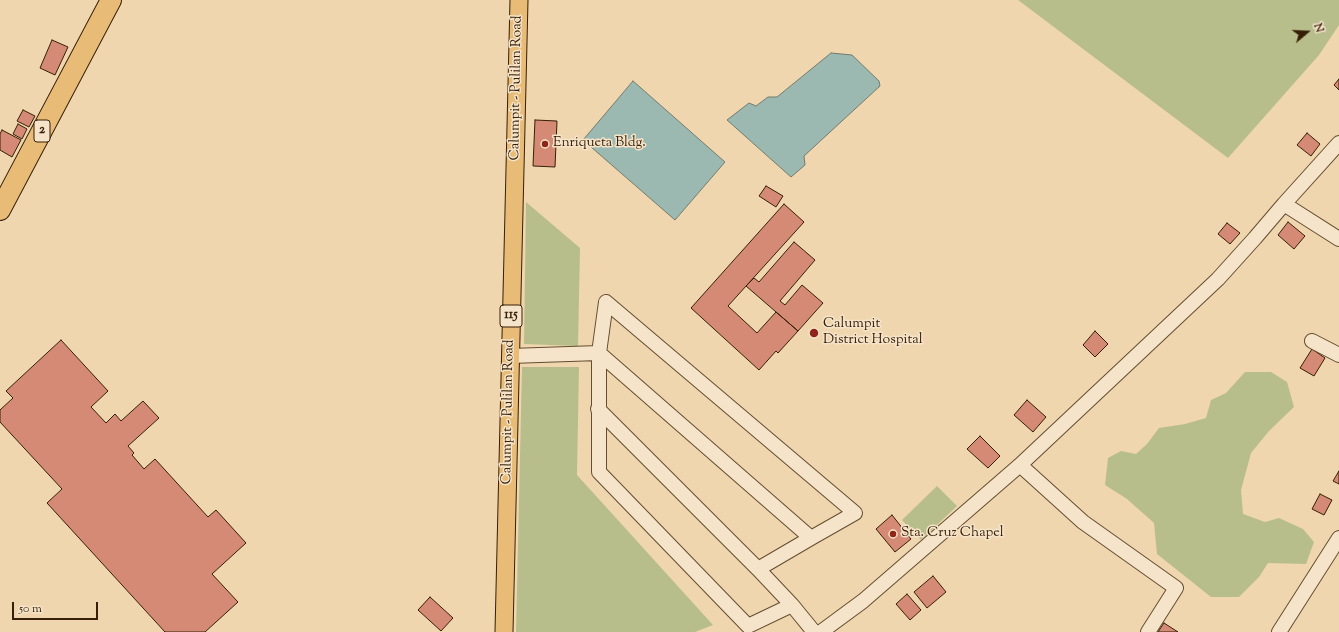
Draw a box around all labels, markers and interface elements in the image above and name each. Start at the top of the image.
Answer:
north arrow [1287,12,1327,52]
street label: Calumpit - Pulilan Road [507,15,527,161]
text: N [1309,21,1327,35]
road number: 2 [34,120,50,142]
place label: Enriqueta Bldg. [553,136,646,152]
marker: Enriqueta Bldg. [540,139,550,149]
road number: 115 [500,305,522,327]
place label: Calumpit District Hospital [823,317,923,350]
marker: Calumpit District Hospital [808,327,820,339]
street label: Calumpit - Pulilan Road [499,339,519,485]
place label: Sta. Cruz Chapel [901,526,1004,542]
marker: Sta. Cruz Chapel [888,529,898,539]
scale bar [14,594,100,620]
text: 50 m [19,600,42,618]

